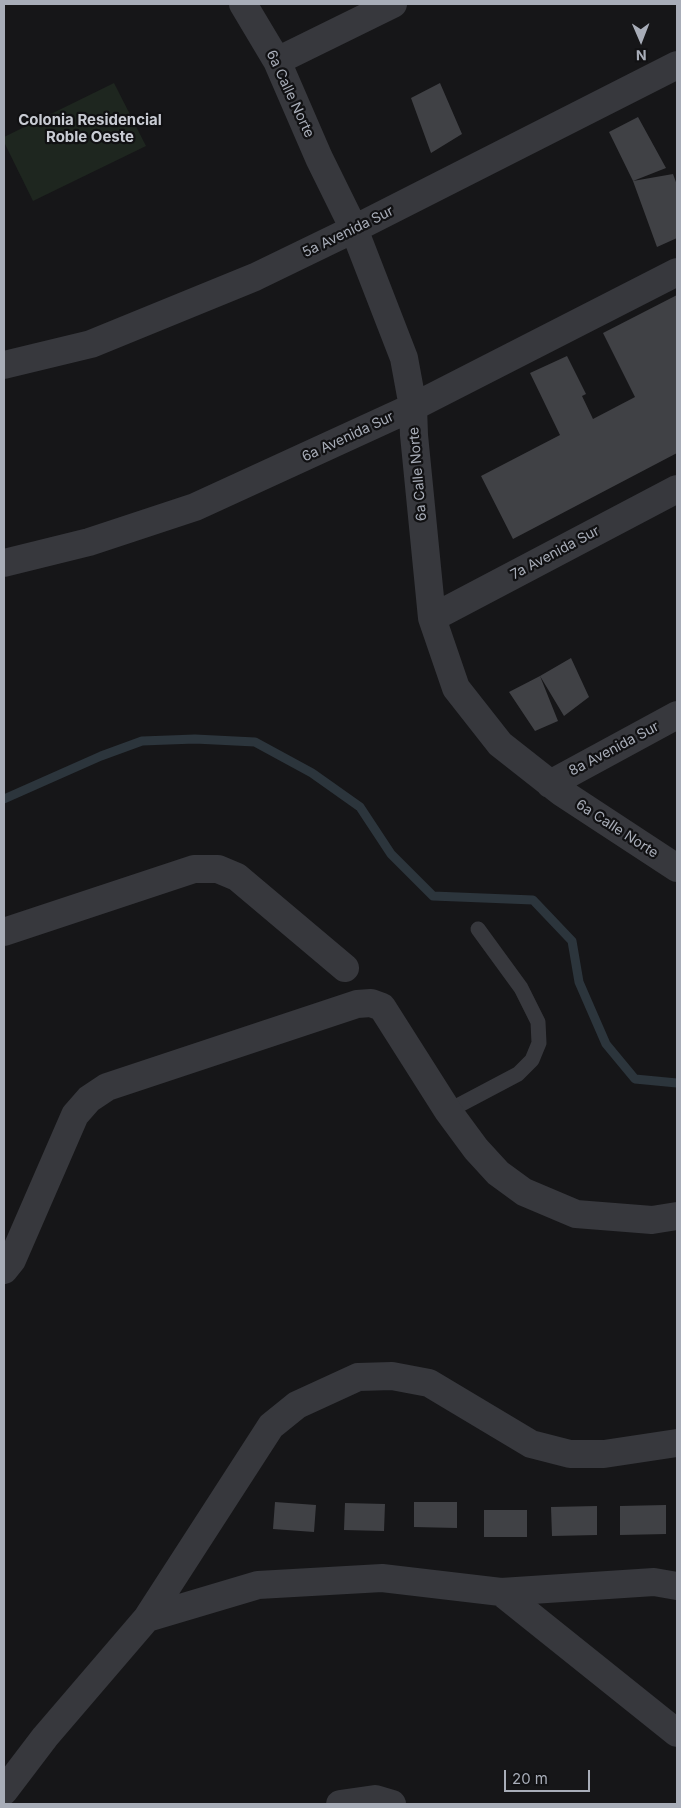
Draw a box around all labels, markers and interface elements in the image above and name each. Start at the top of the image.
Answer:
north arrow [616,15,666,65]
text: N [636,47,647,64]
street label: 6a Calle Norte [262,48,318,140]
district label: Colonia Residencial Roble Oeste [18,111,162,146]
street label: 5a Avenida Sur [300,203,396,261]
street label: 6a Avenida Sur [299,408,397,466]
street label: 6a Calle Norte [406,426,430,522]
street label: 7a Avenida Sur [508,523,602,583]
street label: 8a Avenida Sur [566,718,662,780]
street label: 6a Calle Norte [573,796,661,862]
scale bar [506,1760,592,1792]
text: 20 m [512,1769,548,1788]

